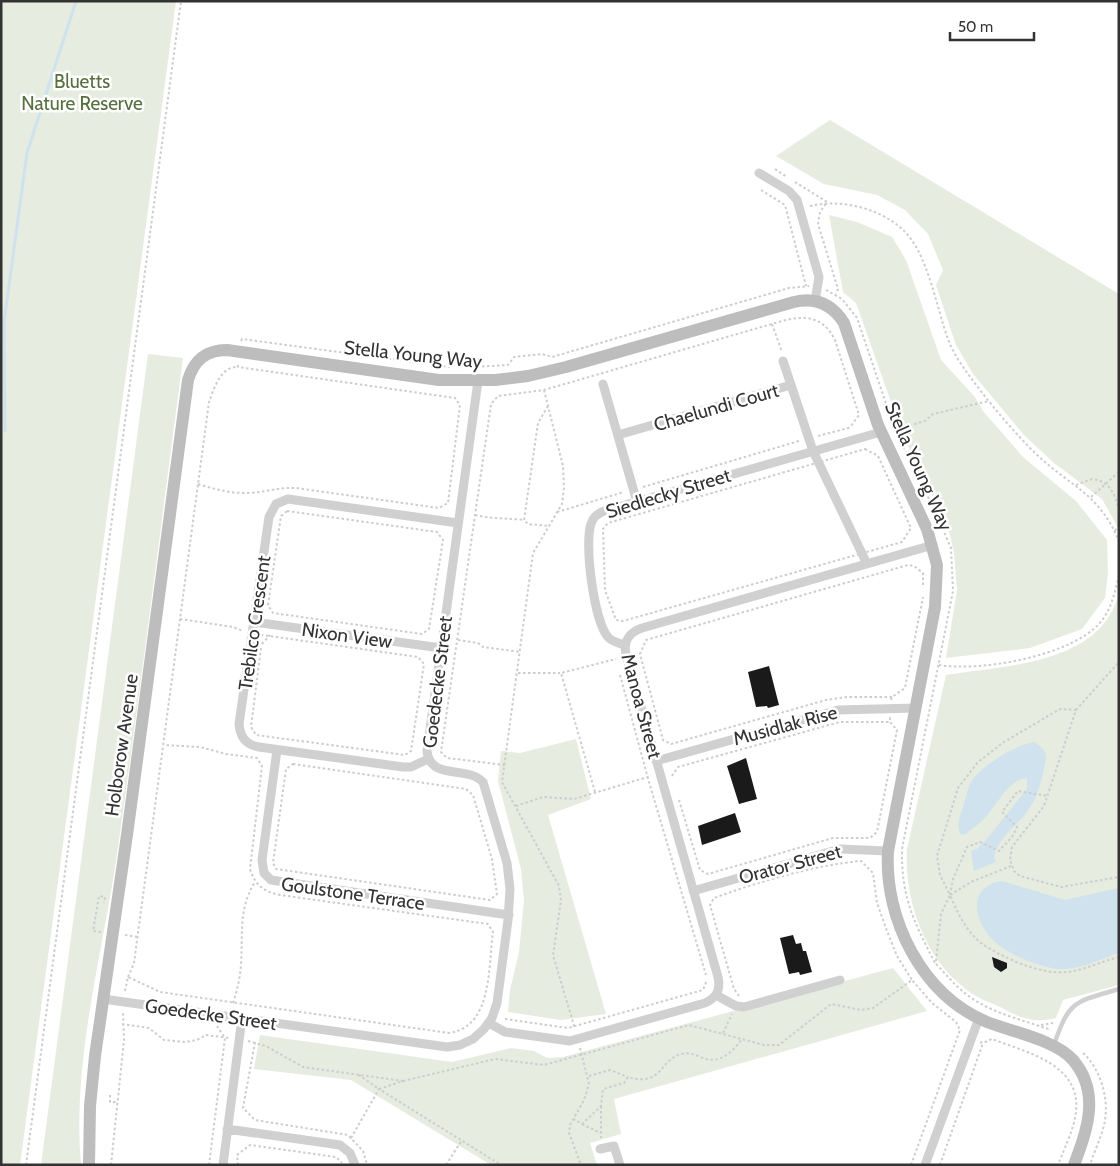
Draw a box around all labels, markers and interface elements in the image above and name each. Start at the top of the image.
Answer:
scale bar [950,10,1034,42]
text: 50 m [958,18,993,36]
park label: Bluetts Nature Reserve [21,70,143,115]
street label: Stella Young Way [343,336,484,373]
street label: Chaelundi Court [651,378,782,436]
street label: Stella Young Way [880,398,957,535]
street label: Siedlecky Street [603,463,734,523]
street label: Trebilco Crescent [234,553,275,692]
street label: Goedecke Street [418,614,457,749]
street label: Nixon View [300,618,394,653]
street label: Manoa Street [616,651,667,762]
street label: Holborow Avenue [100,672,143,818]
street label: Musidlak Rise [731,700,840,750]
street label: Orator Street [736,840,844,889]
street label: Goulstone Terrace [280,872,426,915]
street label: Goedecke Street [144,994,279,1035]

